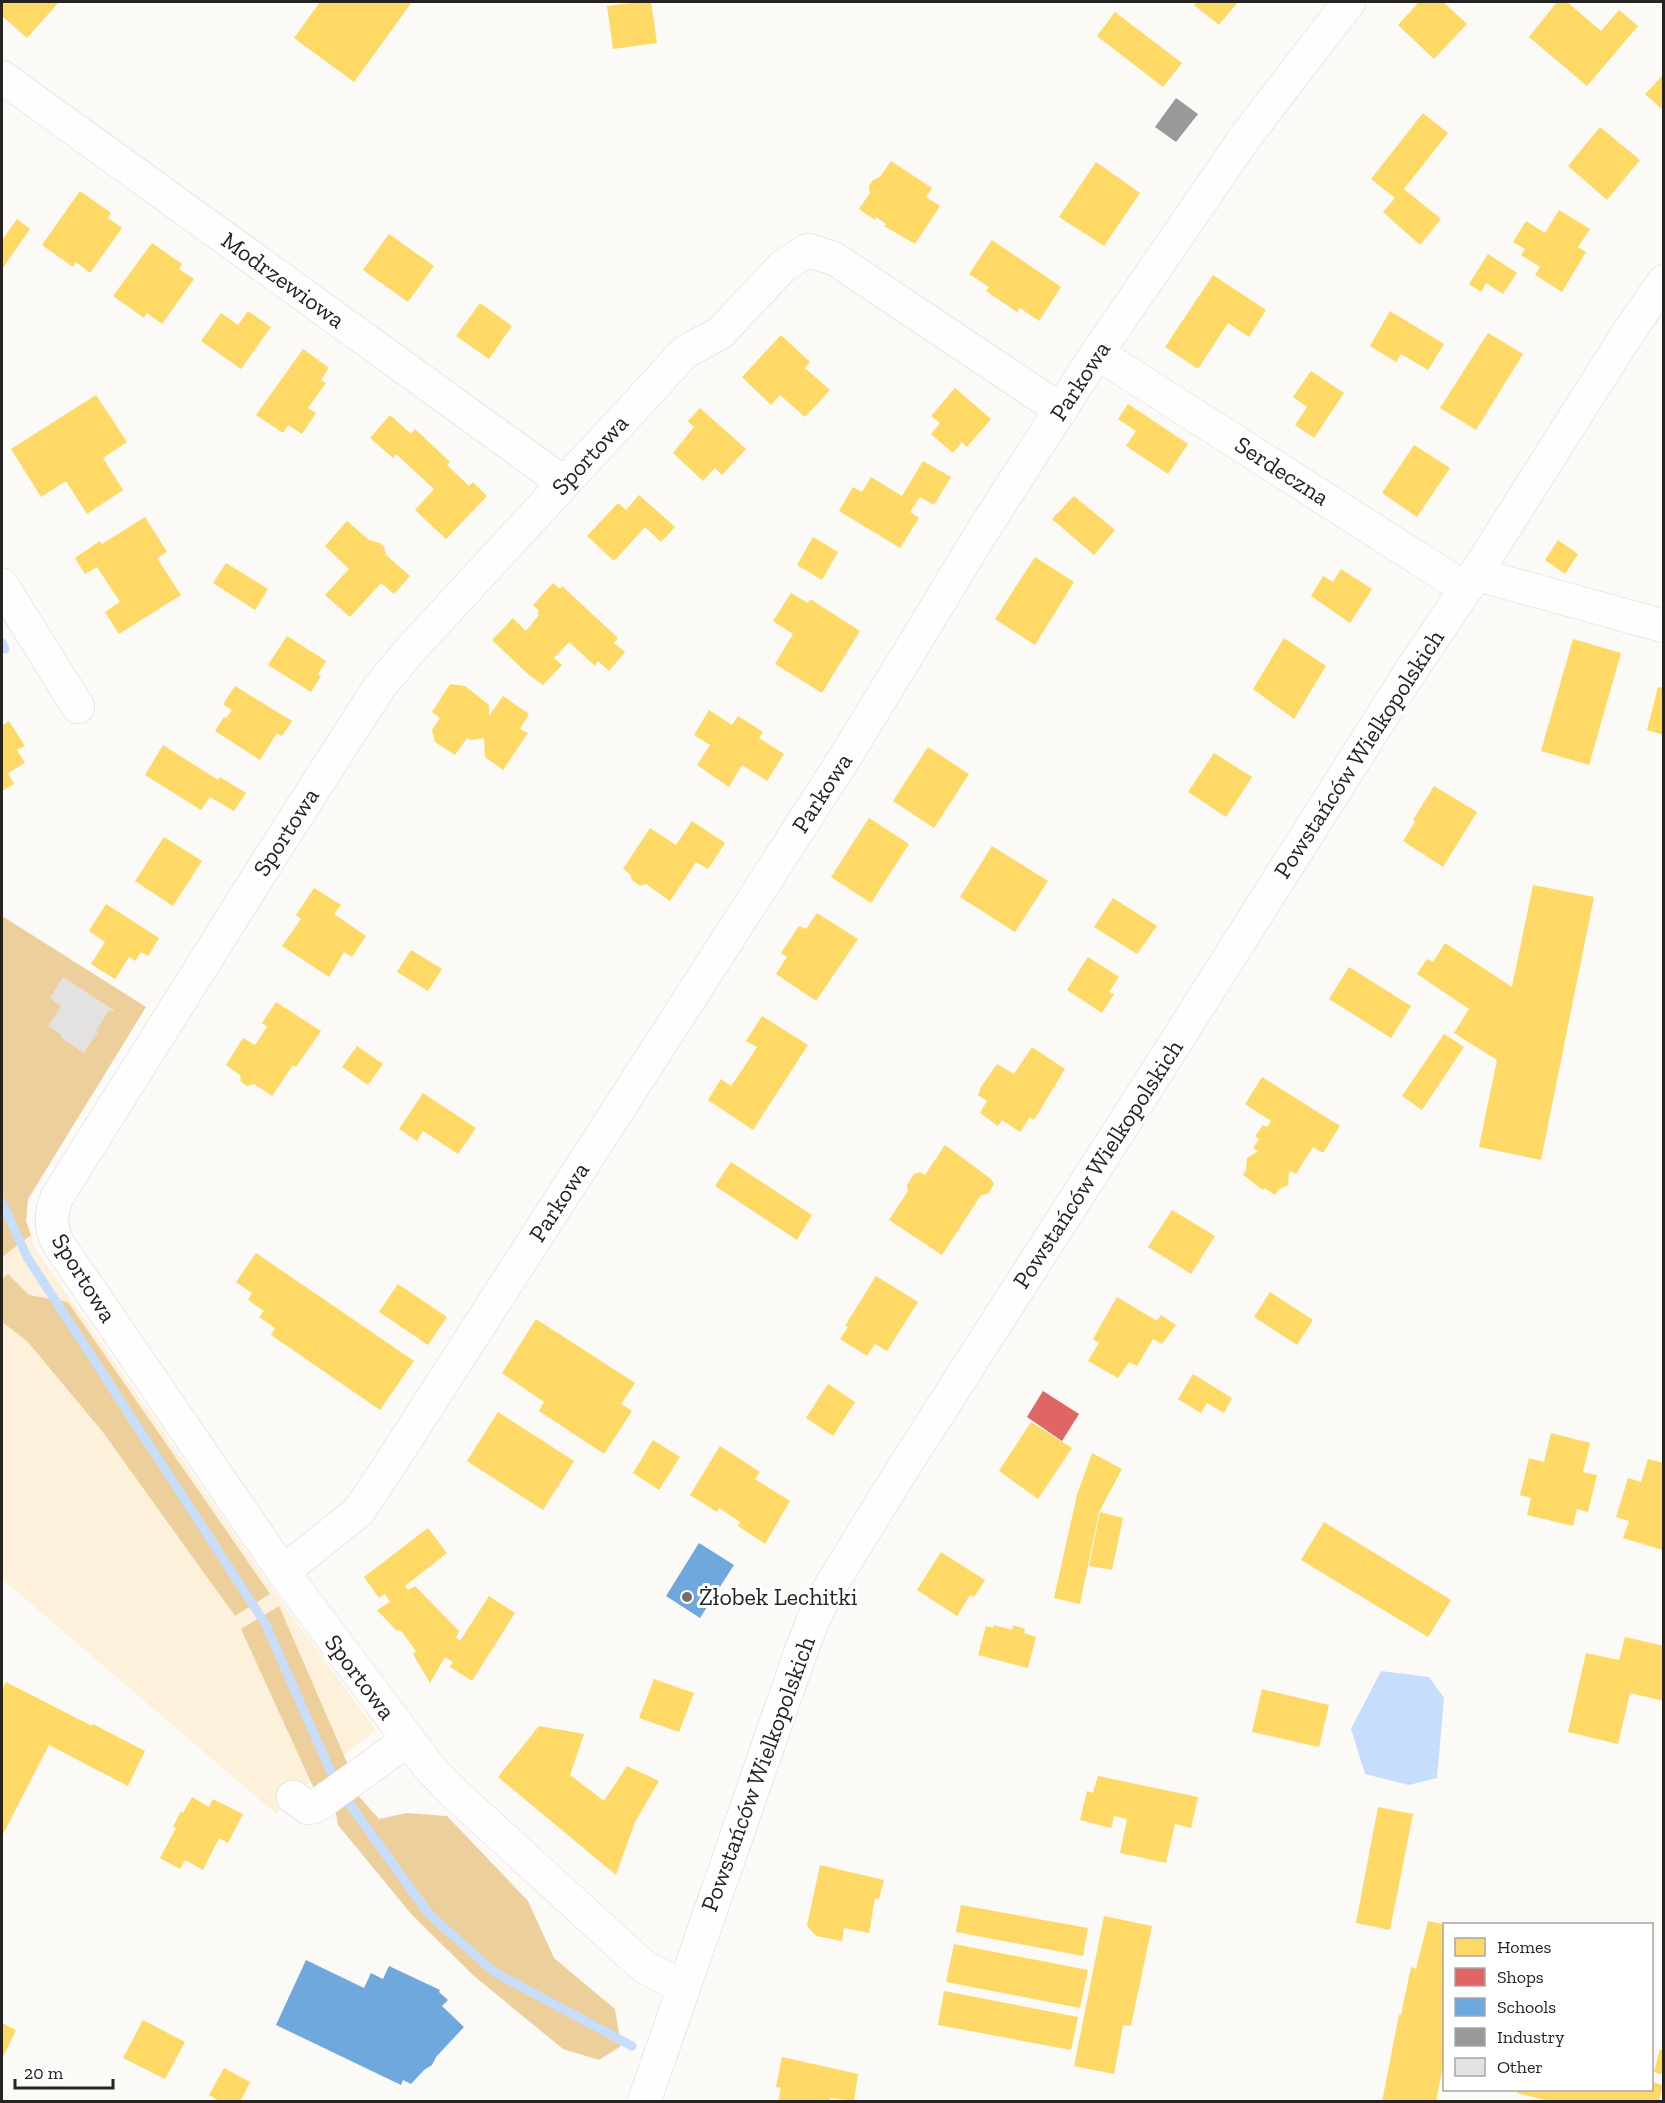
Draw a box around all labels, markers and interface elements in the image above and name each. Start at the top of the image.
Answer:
street label: Modrzewiowa [216,225,351,334]
street label: Parkowa [1043,335,1116,426]
street label: Sportowa [545,408,634,501]
street label: Serdeczna [1230,430,1335,512]
street label: Powstańców Wielkopolskich [1267,623,1450,884]
street label: Parkowa [785,747,858,838]
street label: Sportowa [246,782,325,881]
street label: Powstańców Wielkopolskich [1006,1033,1189,1294]
street label: Parkowa [522,1156,595,1247]
street label: Sportowa [46,1228,123,1328]
place label: Żłobek Lechitki [699,1582,858,1611]
marker: Żłobek Lechitki [680,1590,694,1604]
street label: Sportowa [319,1628,402,1725]
street label: Powstańców Wielkopolskich [694,1632,821,1915]
legend [1443,1923,1653,2091]
text: Homes [1497,1936,1551,1958]
text: Shops [1497,1966,1544,1988]
text: Schools [1497,1996,1556,2018]
text: Industry [1497,2026,1565,2048]
scale bar [15,2052,112,2090]
text: Other [1497,2056,1543,2078]
text: 20 m [24,2062,64,2084]

